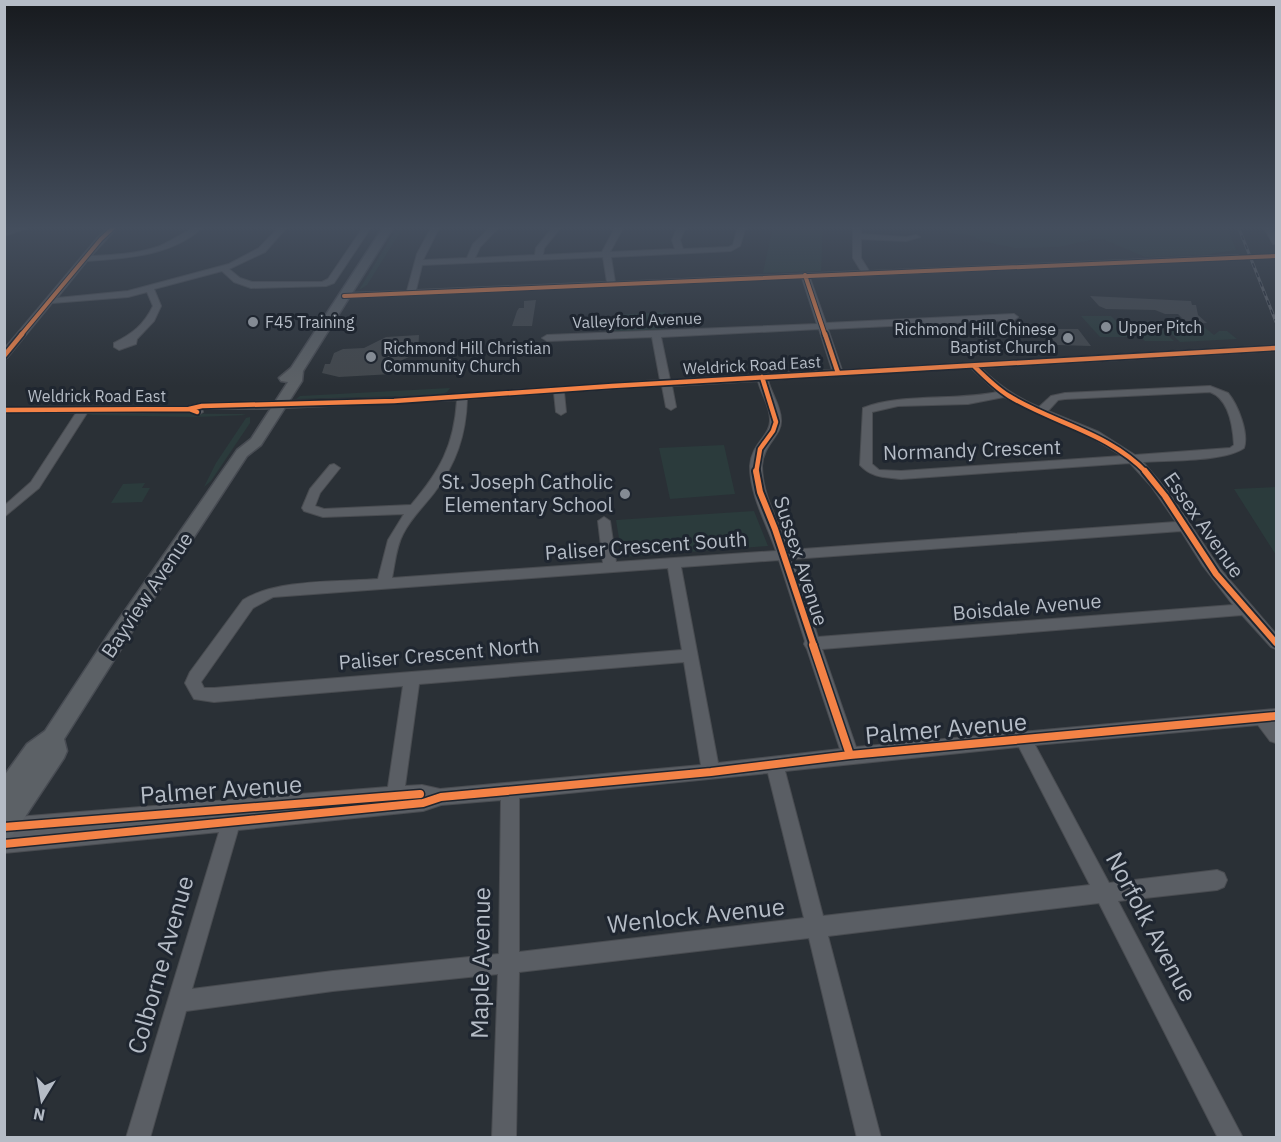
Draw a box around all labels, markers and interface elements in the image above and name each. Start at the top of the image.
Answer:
street label: Valleyford Avenue [572,308,702,332]
place label: F45 Training [265,312,355,332]
marker: F45 Training [246,315,260,329]
place label: Upper Pitch [1118,317,1202,337]
place label: Richmond Hill Chinese Baptist Church [894,319,1056,357]
marker: Upper Pitch [1099,320,1113,334]
marker: Richmond Hill Chinese Baptist Church [1061,331,1075,345]
place label: Richmond Hill Christian Community Church [383,338,551,376]
marker: Richmond Hill Christian Community Church [364,350,378,364]
street label: Weldrick Road East [682,351,822,379]
street label: Weldrick Road East [28,386,166,406]
street label: Normandy Crescent [882,433,1061,466]
street label: Essex Avenue [1158,466,1251,583]
place label: St. Joseph Catholic Elementary School [441,468,613,518]
marker: St. Joseph Catholic Elementary School [618,487,632,501]
street label: Sussex Avenue [768,493,835,629]
street label: Paliser Crescent South [544,525,748,566]
street label: Bayview Avenue [95,527,199,663]
street label: Boisdale Avenue [951,587,1102,626]
street label: Paliser Crescent North [337,631,540,676]
street label: Palmer Avenue [864,705,1028,751]
street label: Palmer Avenue [139,767,303,811]
street label: Norfolk Avenue [1099,846,1205,1007]
street label: Colborne Avenue [119,872,201,1057]
street label: Maple Avenue [463,887,497,1039]
street label: Wenlock Avenue [606,890,786,940]
north arrow [12,1070,72,1130]
text: N [32,1104,47,1126]

